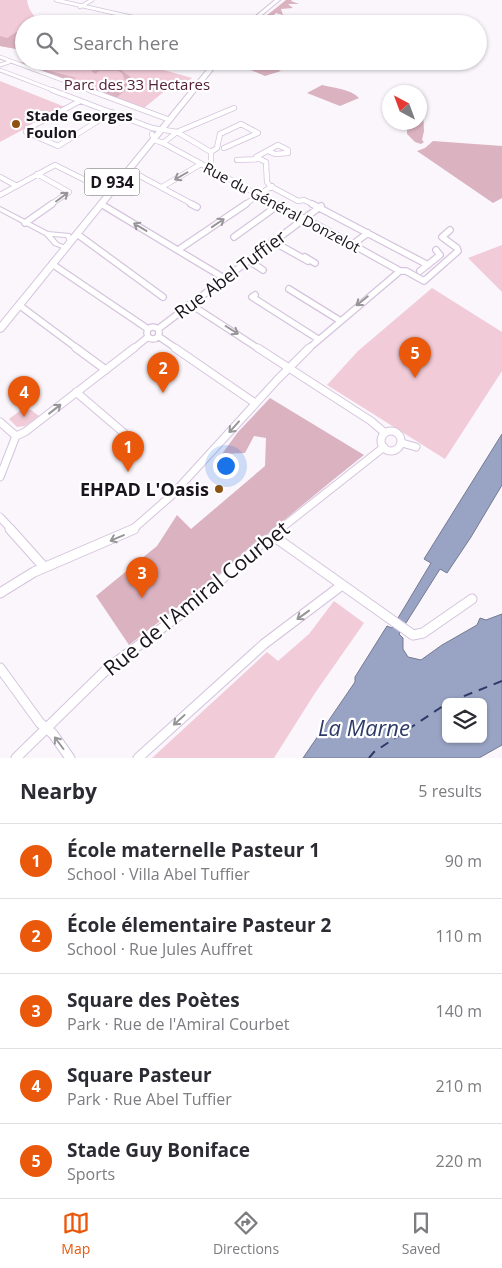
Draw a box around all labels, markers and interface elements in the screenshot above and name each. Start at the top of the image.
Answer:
search box [15,15,487,70]
icon: search [33,29,61,57]
text: Search here [73,30,179,56]
park label: Parc des 33 Hectares [64,74,210,94]
north arrow [382,85,427,130]
place label: Stade Georges Foulon [26,105,133,142]
marker: Stade Georges Foulon [10,118,22,130]
street label: Rue du Général Donzelot [200,157,364,257]
road number: D 934 [84,168,140,196]
one-way arrow [175,171,189,181]
one-way arrow [55,192,69,202]
one-way arrow [211,218,225,228]
one-way arrow [133,221,147,231]
street label: Rue Abel Tuffier [169,224,291,324]
one-way arrow [356,296,369,307]
one-way arrow [224,326,238,336]
pin: 5 [399,337,431,378]
pin: 2 [147,352,179,393]
pin: 4 [8,376,40,417]
one-way arrow [49,403,62,414]
one-way arrow [228,421,240,434]
pin: 1 [112,431,144,472]
your location [213,453,239,479]
place label: EHPAD L'Oasis [80,477,209,501]
marker: EHPAD L'Oasis [213,483,225,495]
street label: Rue de l'Amiral Courbet [97,514,295,682]
one-way arrow [110,534,125,544]
pin: 3 [126,557,158,598]
one-way arrow [296,610,310,620]
map controls [442,698,487,743]
button: layers [442,698,487,743]
water label: La Marne [318,712,410,742]
one-way arrow [173,714,186,726]
one-way arrow [54,736,64,750]
text: Nearby [20,777,97,805]
text: 5 results [418,780,482,802]
text: École maternelle Pasteur 1 [67,837,320,863]
text: 1 [31,850,41,872]
text: 90 m [445,850,482,872]
text: School · Villa Abel Tuffier [67,863,250,885]
text: École élementaire Pasteur 2 [67,912,331,938]
text: 2 [31,925,41,947]
text: 110 m [436,925,482,947]
text: School · Rue Jules Auffret [67,938,253,960]
text: Square des Poètes [67,987,240,1013]
text: 3 [31,1000,41,1022]
text: 140 m [436,1000,482,1022]
text: Park · Rue de l'Amiral Courbet [67,1013,289,1035]
text: Square Pasteur [67,1062,212,1088]
text: 4 [31,1075,41,1097]
text: 210 m [436,1075,482,1097]
text: Park · Rue Abel Tuffier [67,1088,232,1110]
text: Stade Guy Boniface [67,1137,250,1163]
text: 5 [31,1150,41,1172]
text: 220 m [436,1150,482,1172]
text: Sports [67,1163,115,1185]
tab: Map [61,1209,90,1258]
tab: Directions [213,1209,279,1258]
tab: Saved [402,1209,441,1258]

